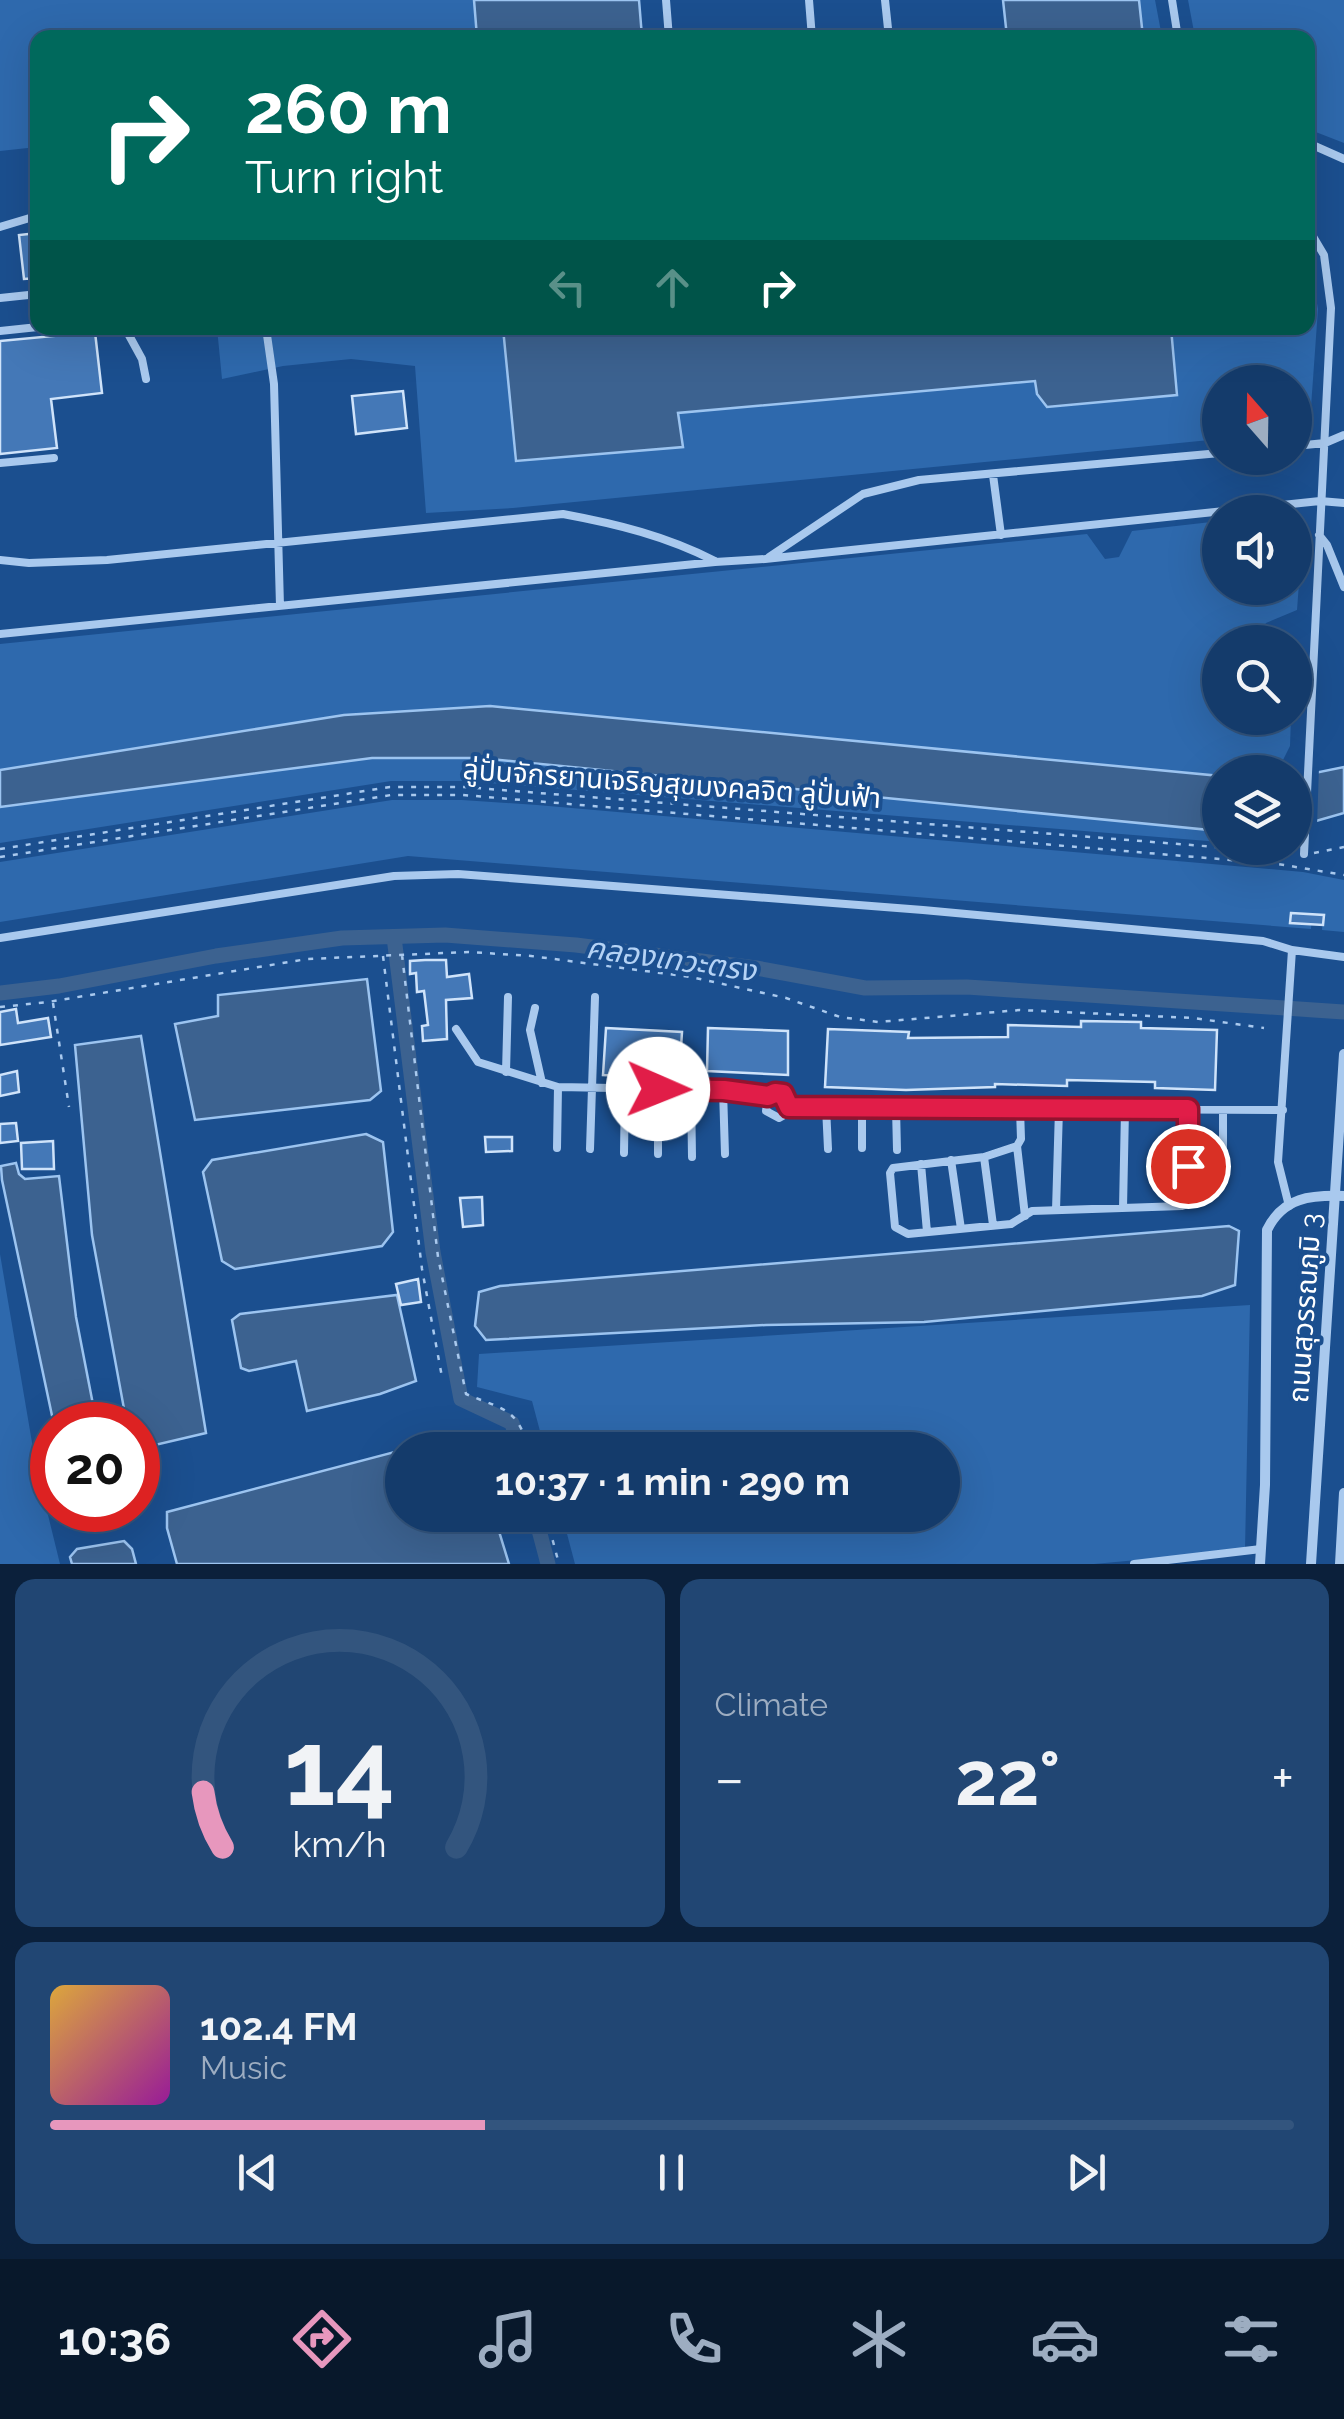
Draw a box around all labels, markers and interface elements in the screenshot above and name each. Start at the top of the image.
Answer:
text: 260 m [245,67,452,149]
icon: right [80,70,210,200]
text: Turn right [245,151,443,204]
icon: left [540,260,595,315]
icon: ahead [645,260,700,315]
icon: right [750,260,805,315]
north arrow [1202,365,1312,475]
map controls [1202,365,1312,865]
button: sound [1202,495,1312,605]
button: search [1202,625,1312,735]
street label: ลู่ปั่นจักรยานเจริญสุขมงคลจิต ลู่ปั่นฟ้า [462,751,882,816]
button: layers [1202,755,1312,865]
water label: คลองเทวะตรง [584,930,760,988]
position arrow [606,1037,710,1141]
pin [1146,1124,1231,1209]
icon: arrive [1161,1139,1216,1194]
street label: ถนนสุวรรณภูมิ 3 [1282,1212,1329,1404]
speed limit sign: 20 [30,1402,160,1532]
text: 10:37 · 1 min · 290 m [495,1459,850,1504]
text: Climate [715,1686,828,1723]
text: 14 [284,1707,395,1829]
text: 22° [955,1734,1060,1823]
text: − [715,1746,744,1811]
text: + [1271,1746,1294,1811]
text: km/h [293,1823,387,1865]
text: 102.4 FM [200,2004,358,2049]
text: Music [200,2049,287,2086]
icon: previous [230,2145,285,2200]
icon: pause [644,2145,699,2200]
icon: next [1059,2145,1114,2200]
icon: directions [287,2304,357,2374]
icon: music [473,2304,543,2374]
icon: phone [659,2304,729,2374]
icon: climate [844,2304,914,2374]
icon: car [1030,2304,1100,2374]
icon: filters [1216,2304,1286,2374]
text: 10:36 [58,2313,171,2366]

